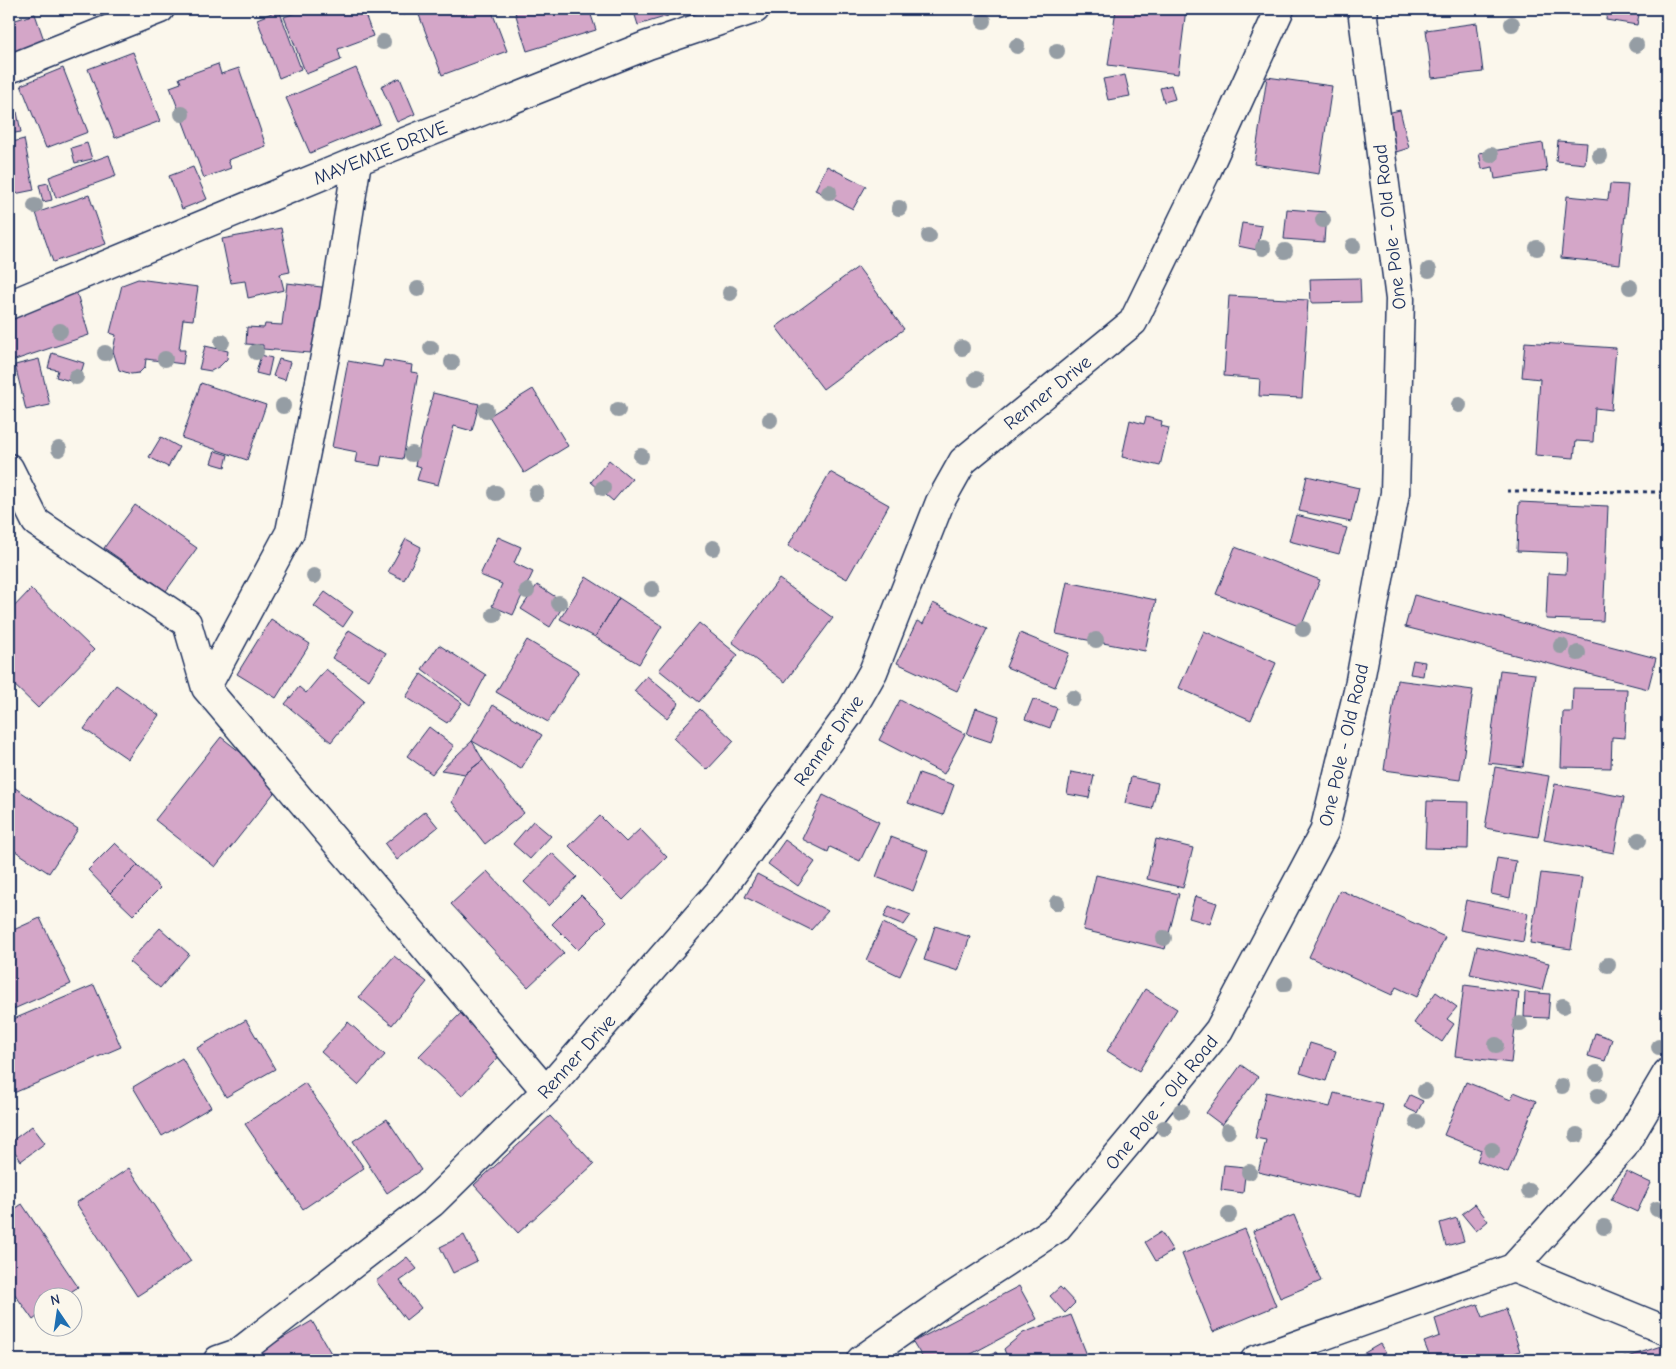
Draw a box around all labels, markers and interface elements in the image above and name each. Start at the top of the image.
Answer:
street label: MAYEMIE DRIVE [310,116,450,190]
street label: One Pole - Old Road [1369,143,1411,311]
street label: Renner Drive [1000,351,1096,435]
street label: One Pole - Old Road [1315,662,1373,829]
street label: Renner Drive [789,691,868,790]
street label: Renner Drive [533,1010,620,1103]
street label: One Pole - Old Road [1101,1031,1223,1174]
north arrow [32,1286,82,1336]
text: N [49,1291,62,1309]

